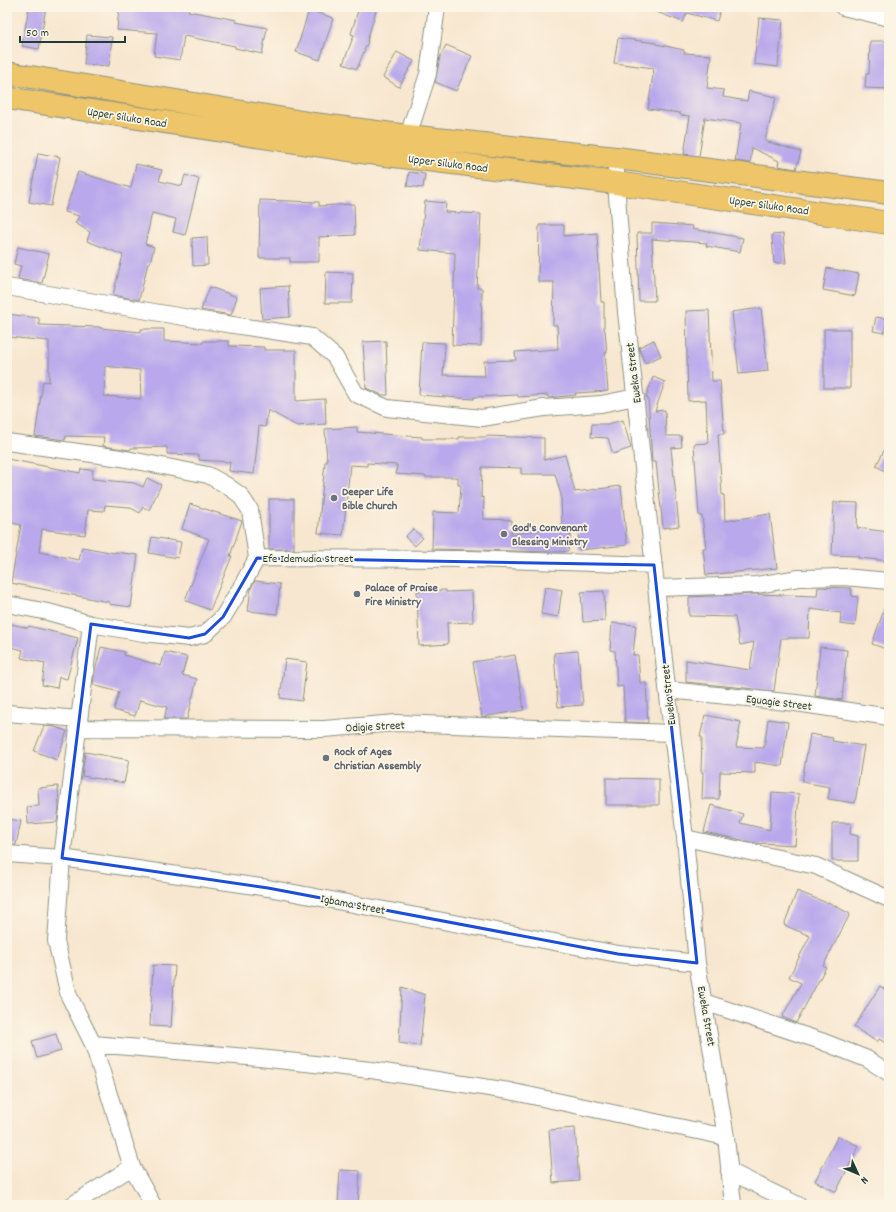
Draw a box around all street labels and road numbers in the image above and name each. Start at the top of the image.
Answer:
street label: Upper Siluko Road [86,104,168,133]
street label: Upper Siluko Road [407,151,489,178]
street label: Upper Siluko Road [728,192,810,220]
street label: Eweka Street [622,341,647,404]
street label: Efe Idemudia Street [262,551,354,568]
street label: Eweka Street [658,663,681,726]
street label: Eguagie Street [745,691,813,716]
street label: Odigie Street [345,717,406,738]
street label: Igbama Street [319,891,387,920]
street label: Eweka Street [692,985,719,1048]

